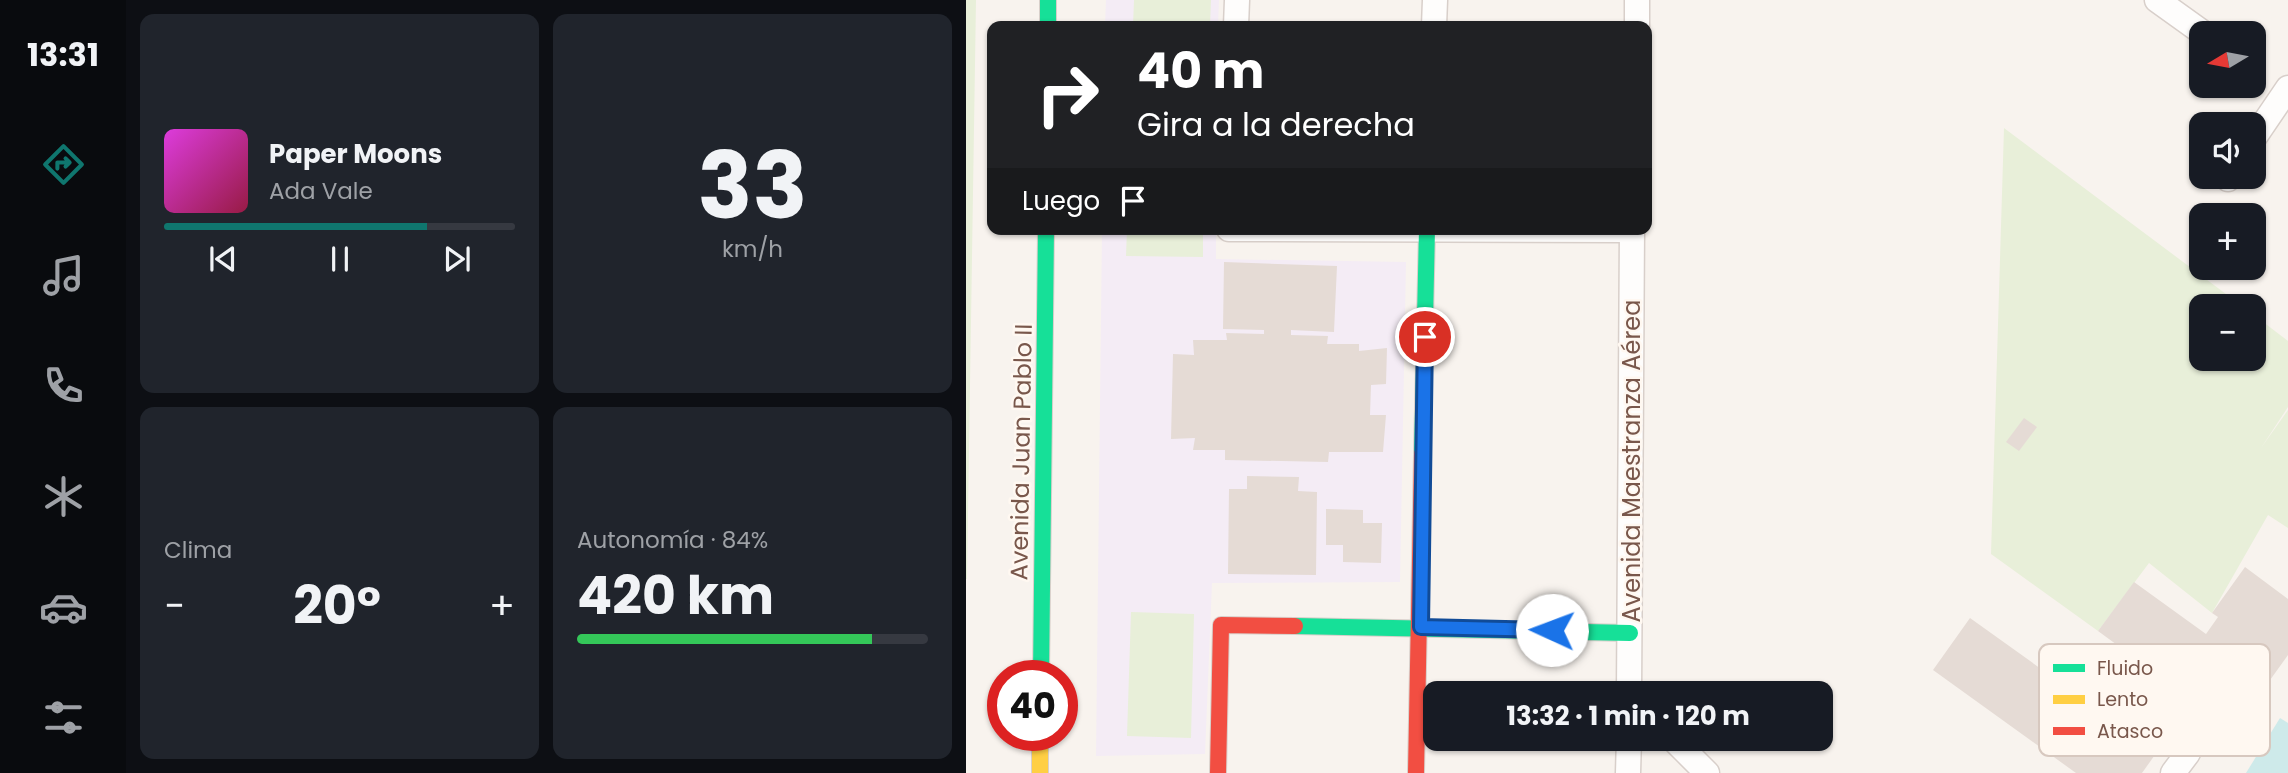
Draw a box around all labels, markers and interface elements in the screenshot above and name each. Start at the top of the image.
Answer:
north arrow [2189,21,2266,98]
map controls [2189,21,2266,371]
text: 13:31 [27,32,99,77]
text: 40 m [1137,37,1264,105]
icon: right [1022,49,1113,140]
text: Gira a la derecha [1137,102,1415,147]
button: sound [2189,112,2266,189]
text: 33 [697,122,808,250]
text: Paper Moons [269,136,442,172]
icon: directions [39,140,88,189]
text: Ada Vale [269,175,373,207]
icon: arrive [1114,182,1152,220]
text: Luego [1022,183,1100,219]
button: + [2189,203,2266,280]
text: km/h [722,233,783,265]
icon: previous [204,240,242,278]
icon: pause [321,240,359,278]
icon: next [438,240,476,278]
icon: music [39,251,88,300]
button: − [2189,294,2266,371]
street label: Avenida Maestranza Aérea [1615,300,1648,622]
pin [1395,307,1455,367]
icon: arrive [1406,318,1444,356]
street label: Avenida Juan Pablo II [1002,323,1040,581]
icon: phone [39,361,88,410]
icon: climate [39,472,88,521]
text: Autonomía · 84% [577,524,768,556]
text: Clima [164,534,232,566]
text: 420 km [577,559,774,632]
text: 20° [293,569,381,642]
text: − [164,579,185,632]
text: + [489,579,515,632]
icon: car [39,583,88,632]
position arrow [1515,593,1589,667]
legend [2039,644,2270,756]
text: Fluido [2097,655,2153,682]
speed limit sign: 40 [987,660,1078,751]
text: Lento [2097,686,2148,713]
icon: filters [39,693,88,742]
text: 13:32 · 1 min · 120 m [1506,698,1750,734]
text: Atasco [2097,718,2163,745]

